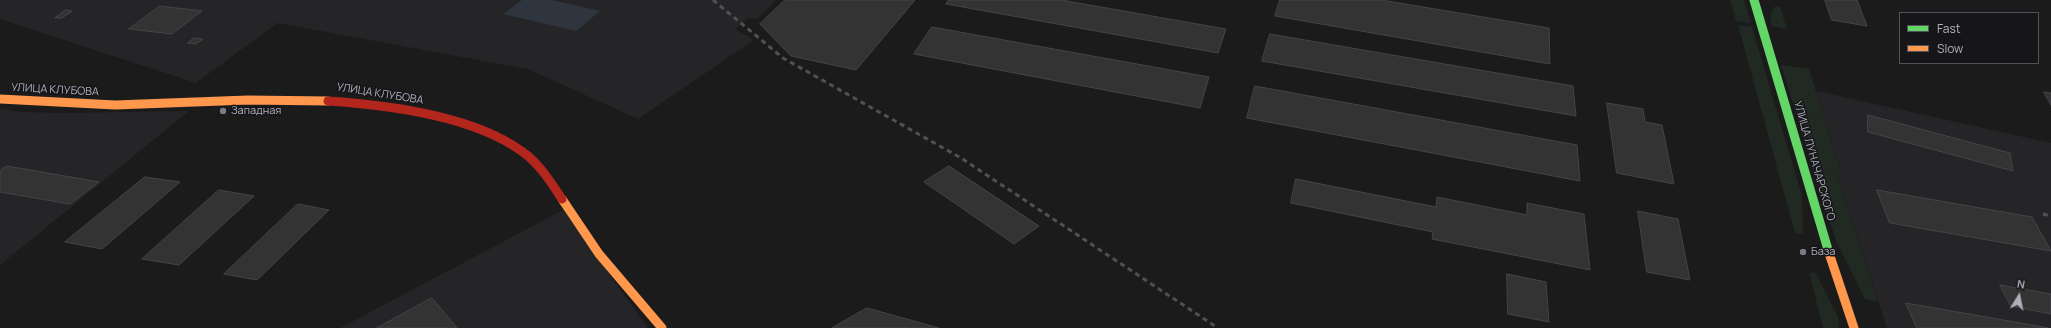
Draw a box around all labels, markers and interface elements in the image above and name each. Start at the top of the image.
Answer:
legend [1899,12,2039,64]
text: Fast [1937,20,1961,37]
text: Slow [1937,40,1963,57]
street label: УЛИЦА КЛУБОВА [11,81,99,99]
street label: УЛИЦА КЛУБОВА [336,81,424,107]
street label: УЛИЦА ЛУНАЧАРСКОГО [1791,100,1837,222]
place label: Западная [231,104,281,118]
marker: Западная [218,106,228,116]
place label: База [1811,245,1835,259]
marker: База [1798,247,1808,257]
north arrow [1999,276,2039,316]
text: N [2016,276,2026,292]

